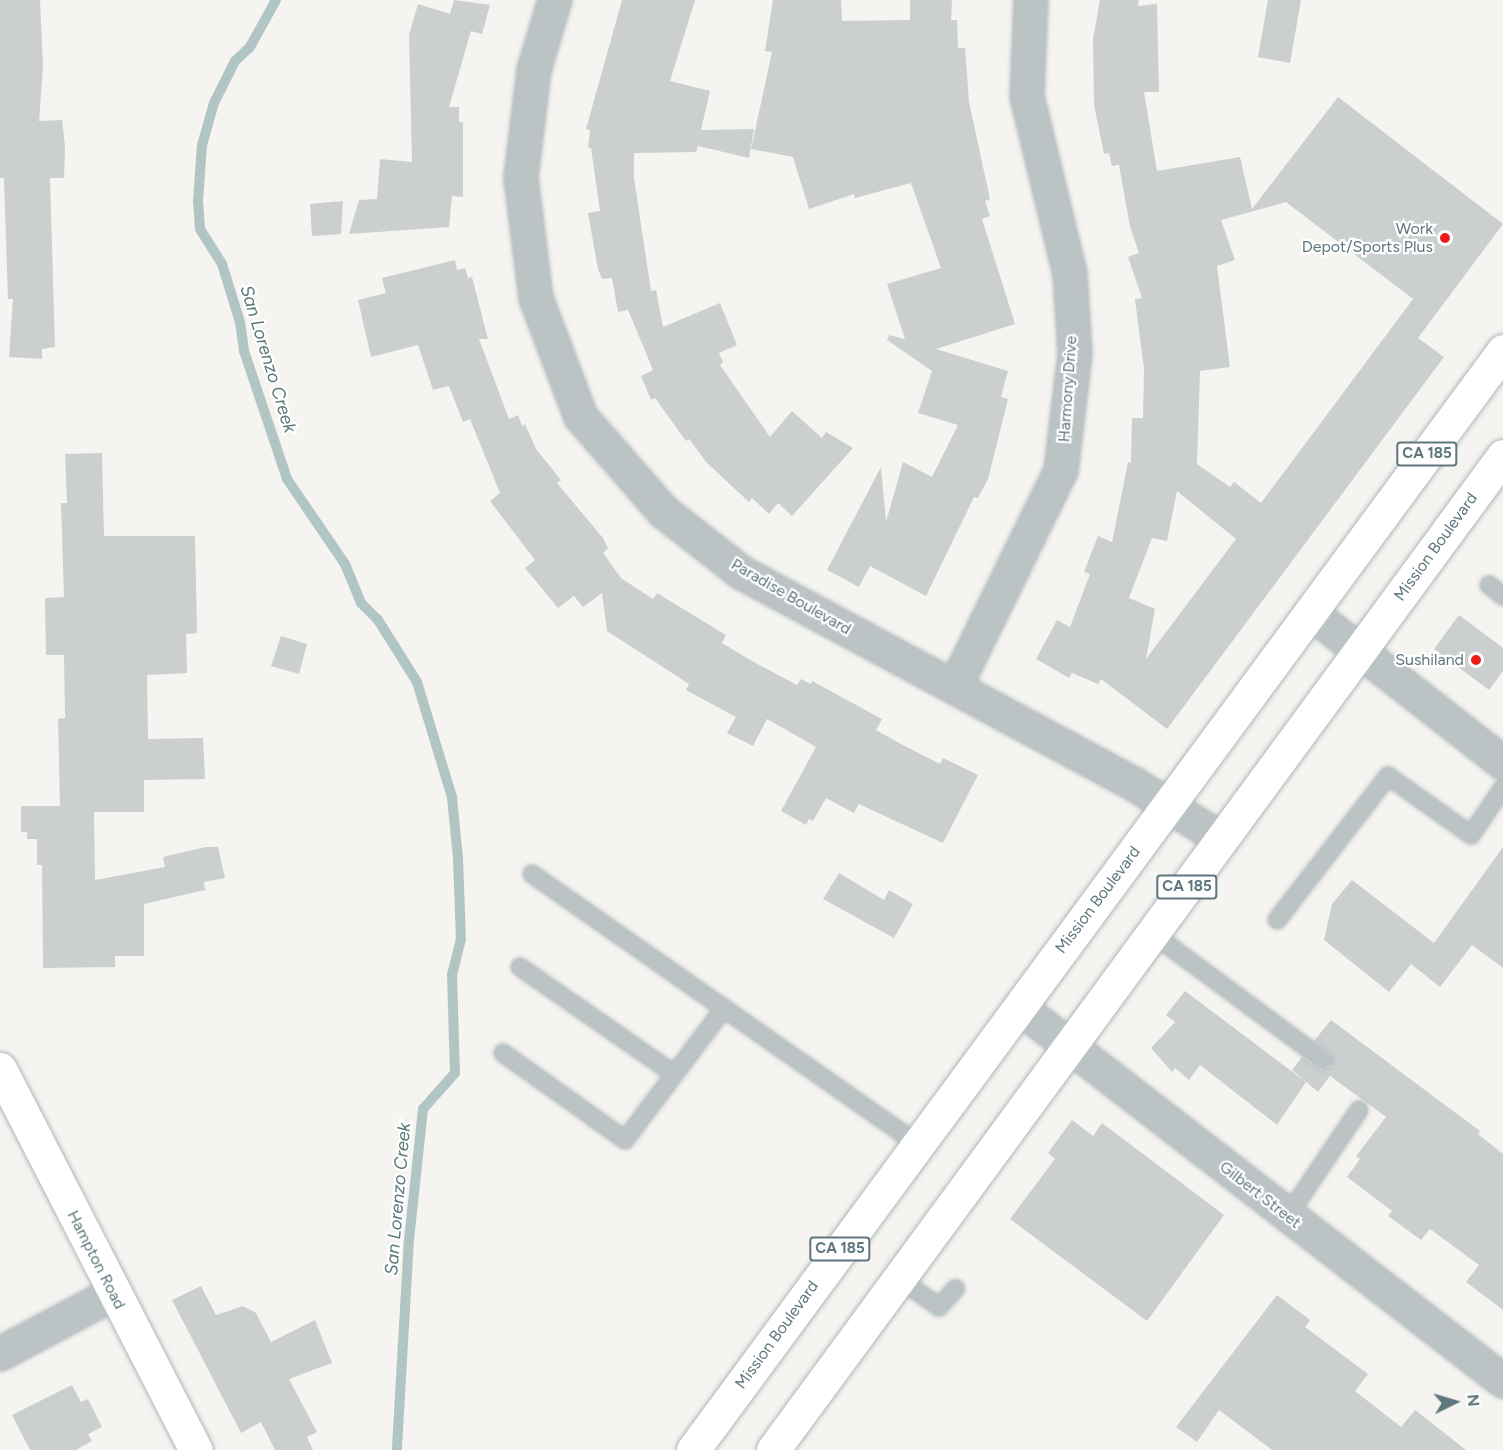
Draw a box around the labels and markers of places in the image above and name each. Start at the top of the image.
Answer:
place label: Work Depot/Sports Plus [1302,219,1433,257]
marker: Work Depot/Sports Plus [1438,231,1452,245]
place label: Sushiland [1395,650,1464,670]
marker: Sushiland [1469,653,1483,667]

